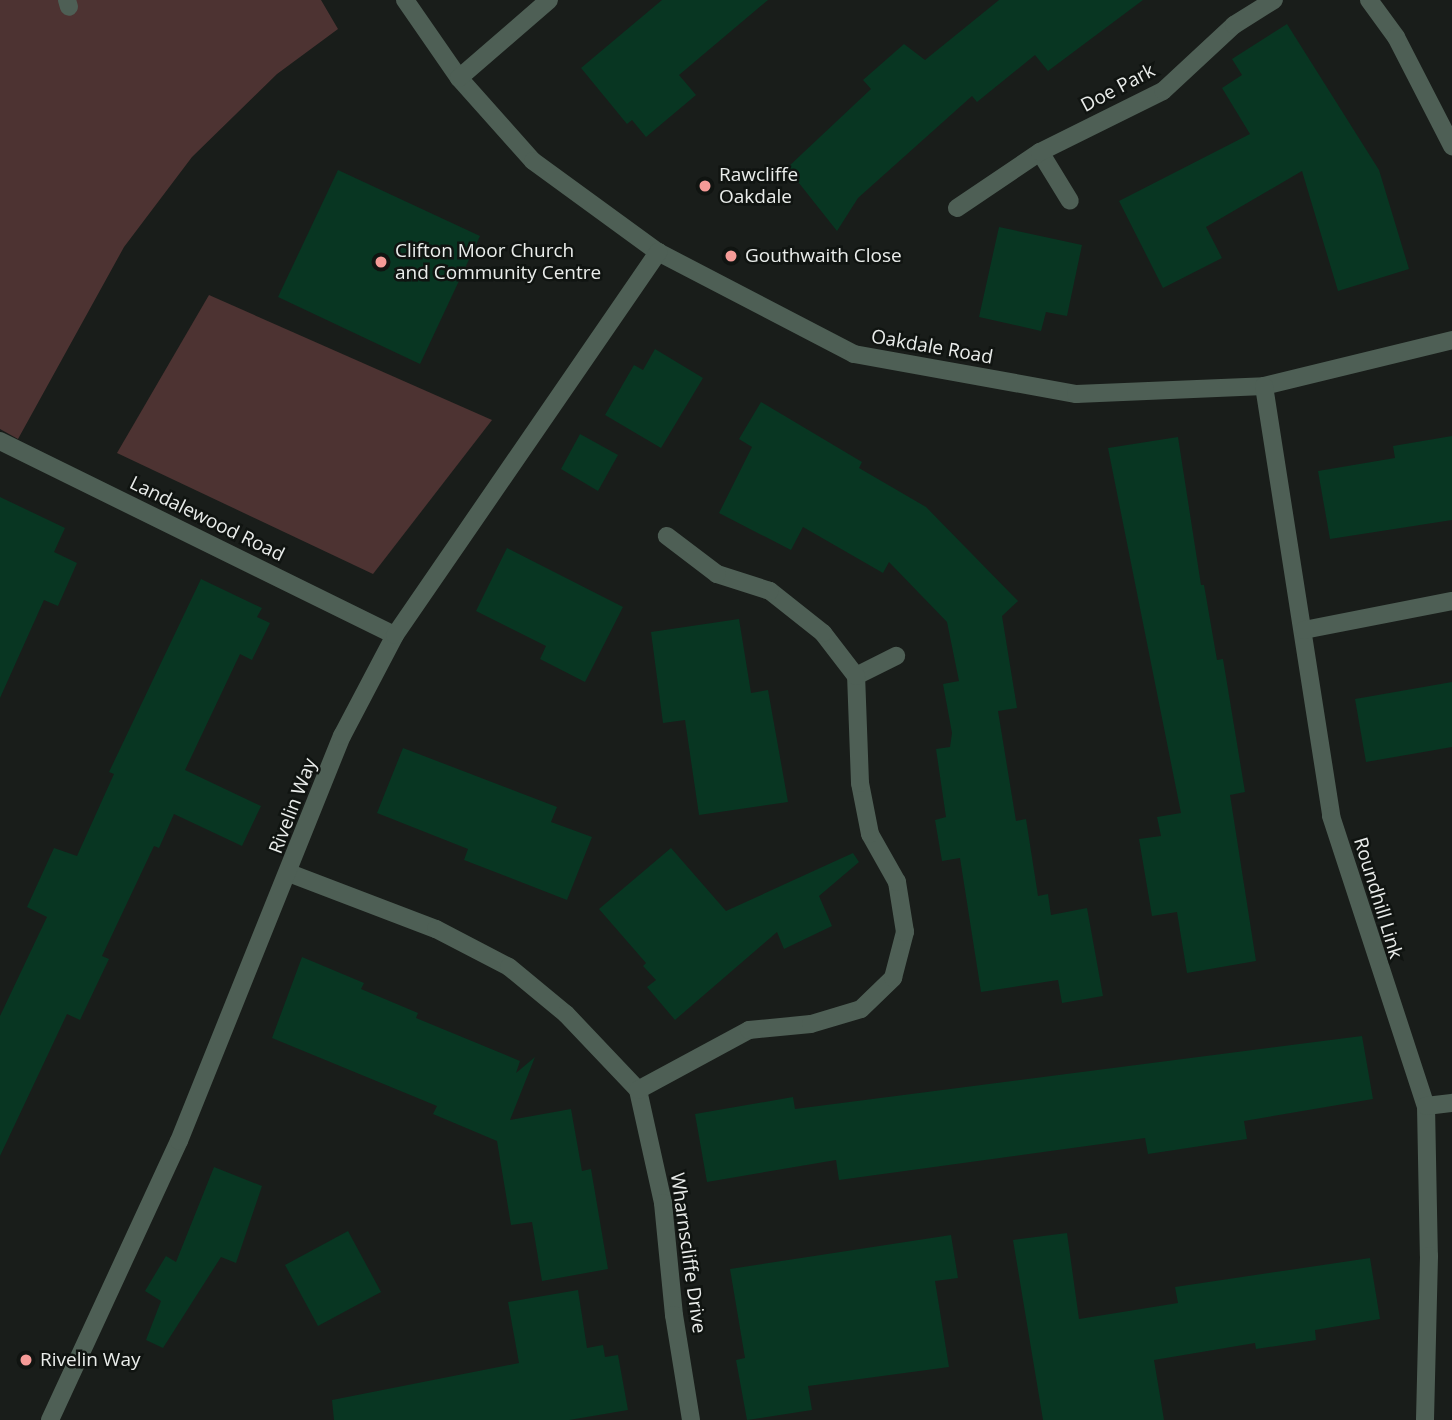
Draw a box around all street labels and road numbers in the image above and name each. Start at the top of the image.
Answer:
street label: Doe Park [1077,59,1159,117]
street label: Oakdale Road [869,325,995,369]
street label: Landalewood Road [126,472,288,566]
street label: Rivelin Way [264,755,322,857]
street label: Roundhill Link [1349,835,1407,961]
street label: Wharnscliffe Drive [665,1171,711,1335]

